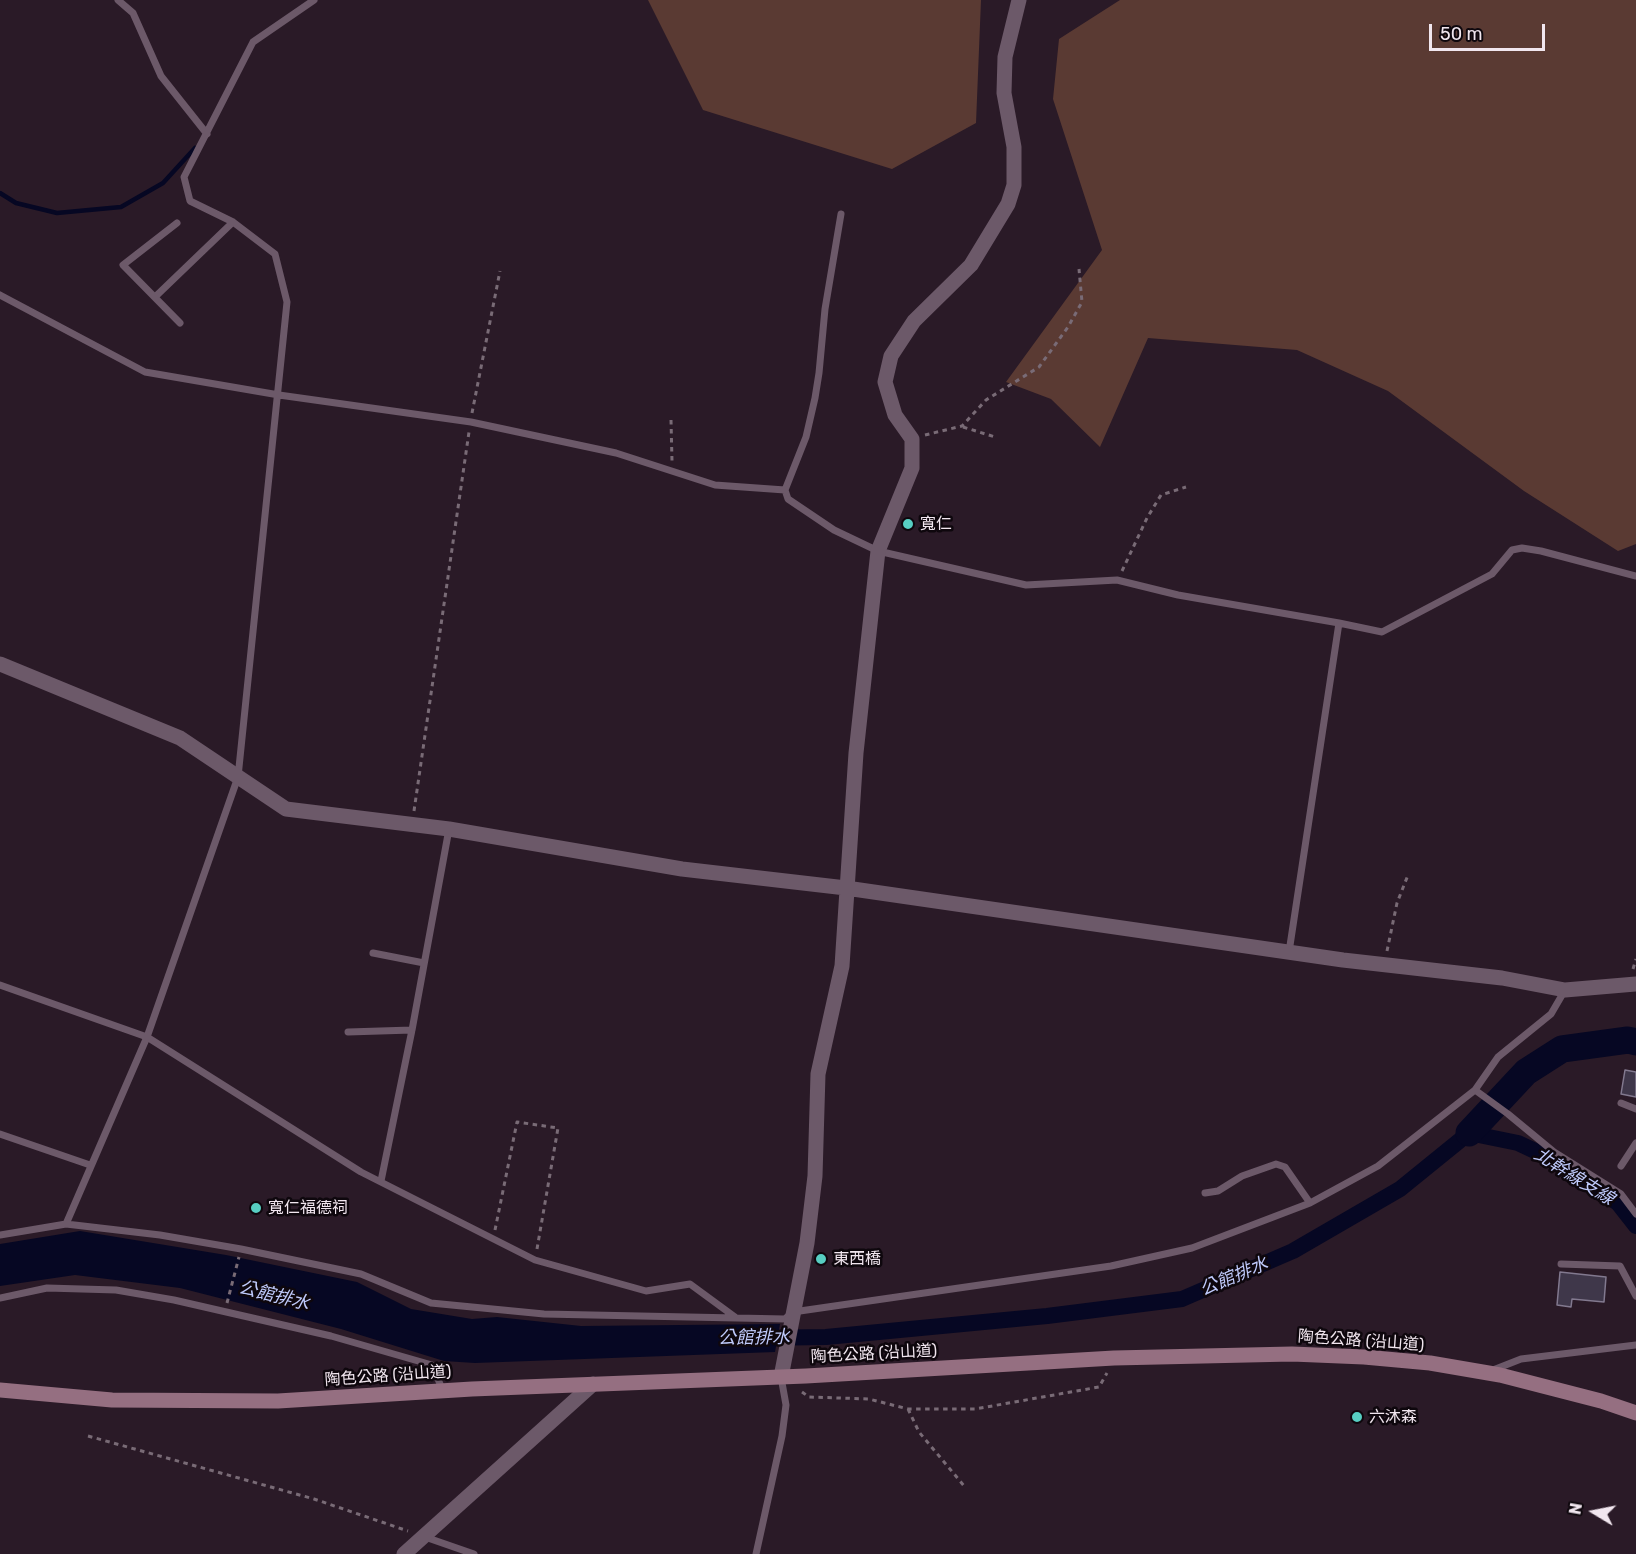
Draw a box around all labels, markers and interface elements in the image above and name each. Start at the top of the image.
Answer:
scale bar [1432,12,1548,50]
text: 50 m [1440,23,1483,45]
place label: 寬仁 [920,514,952,534]
marker: 寬仁 [901,517,915,531]
water label: 北幹線支線 [1530,1144,1618,1210]
place label: 寬仁福德祠 [268,1198,348,1218]
marker: 寬仁福德祠 [249,1201,263,1215]
place label: 東西橋 [833,1249,881,1269]
marker: 東西橋 [814,1252,828,1266]
water label: 公館排水 [1197,1253,1271,1301]
water label: 公館排水 [236,1277,312,1315]
water label: 公館排水 [718,1327,790,1349]
street label: 陶色公路 (沿山道) [1297,1327,1425,1355]
street label: 陶色公路 (沿山道) [810,1341,938,1367]
street label: 陶色公路 (沿山道) [324,1362,452,1390]
place label: 六沐森 [1369,1407,1417,1427]
marker: 六沐森 [1350,1410,1364,1424]
north arrow [1564,1482,1624,1542]
text: N [1565,1501,1586,1516]

